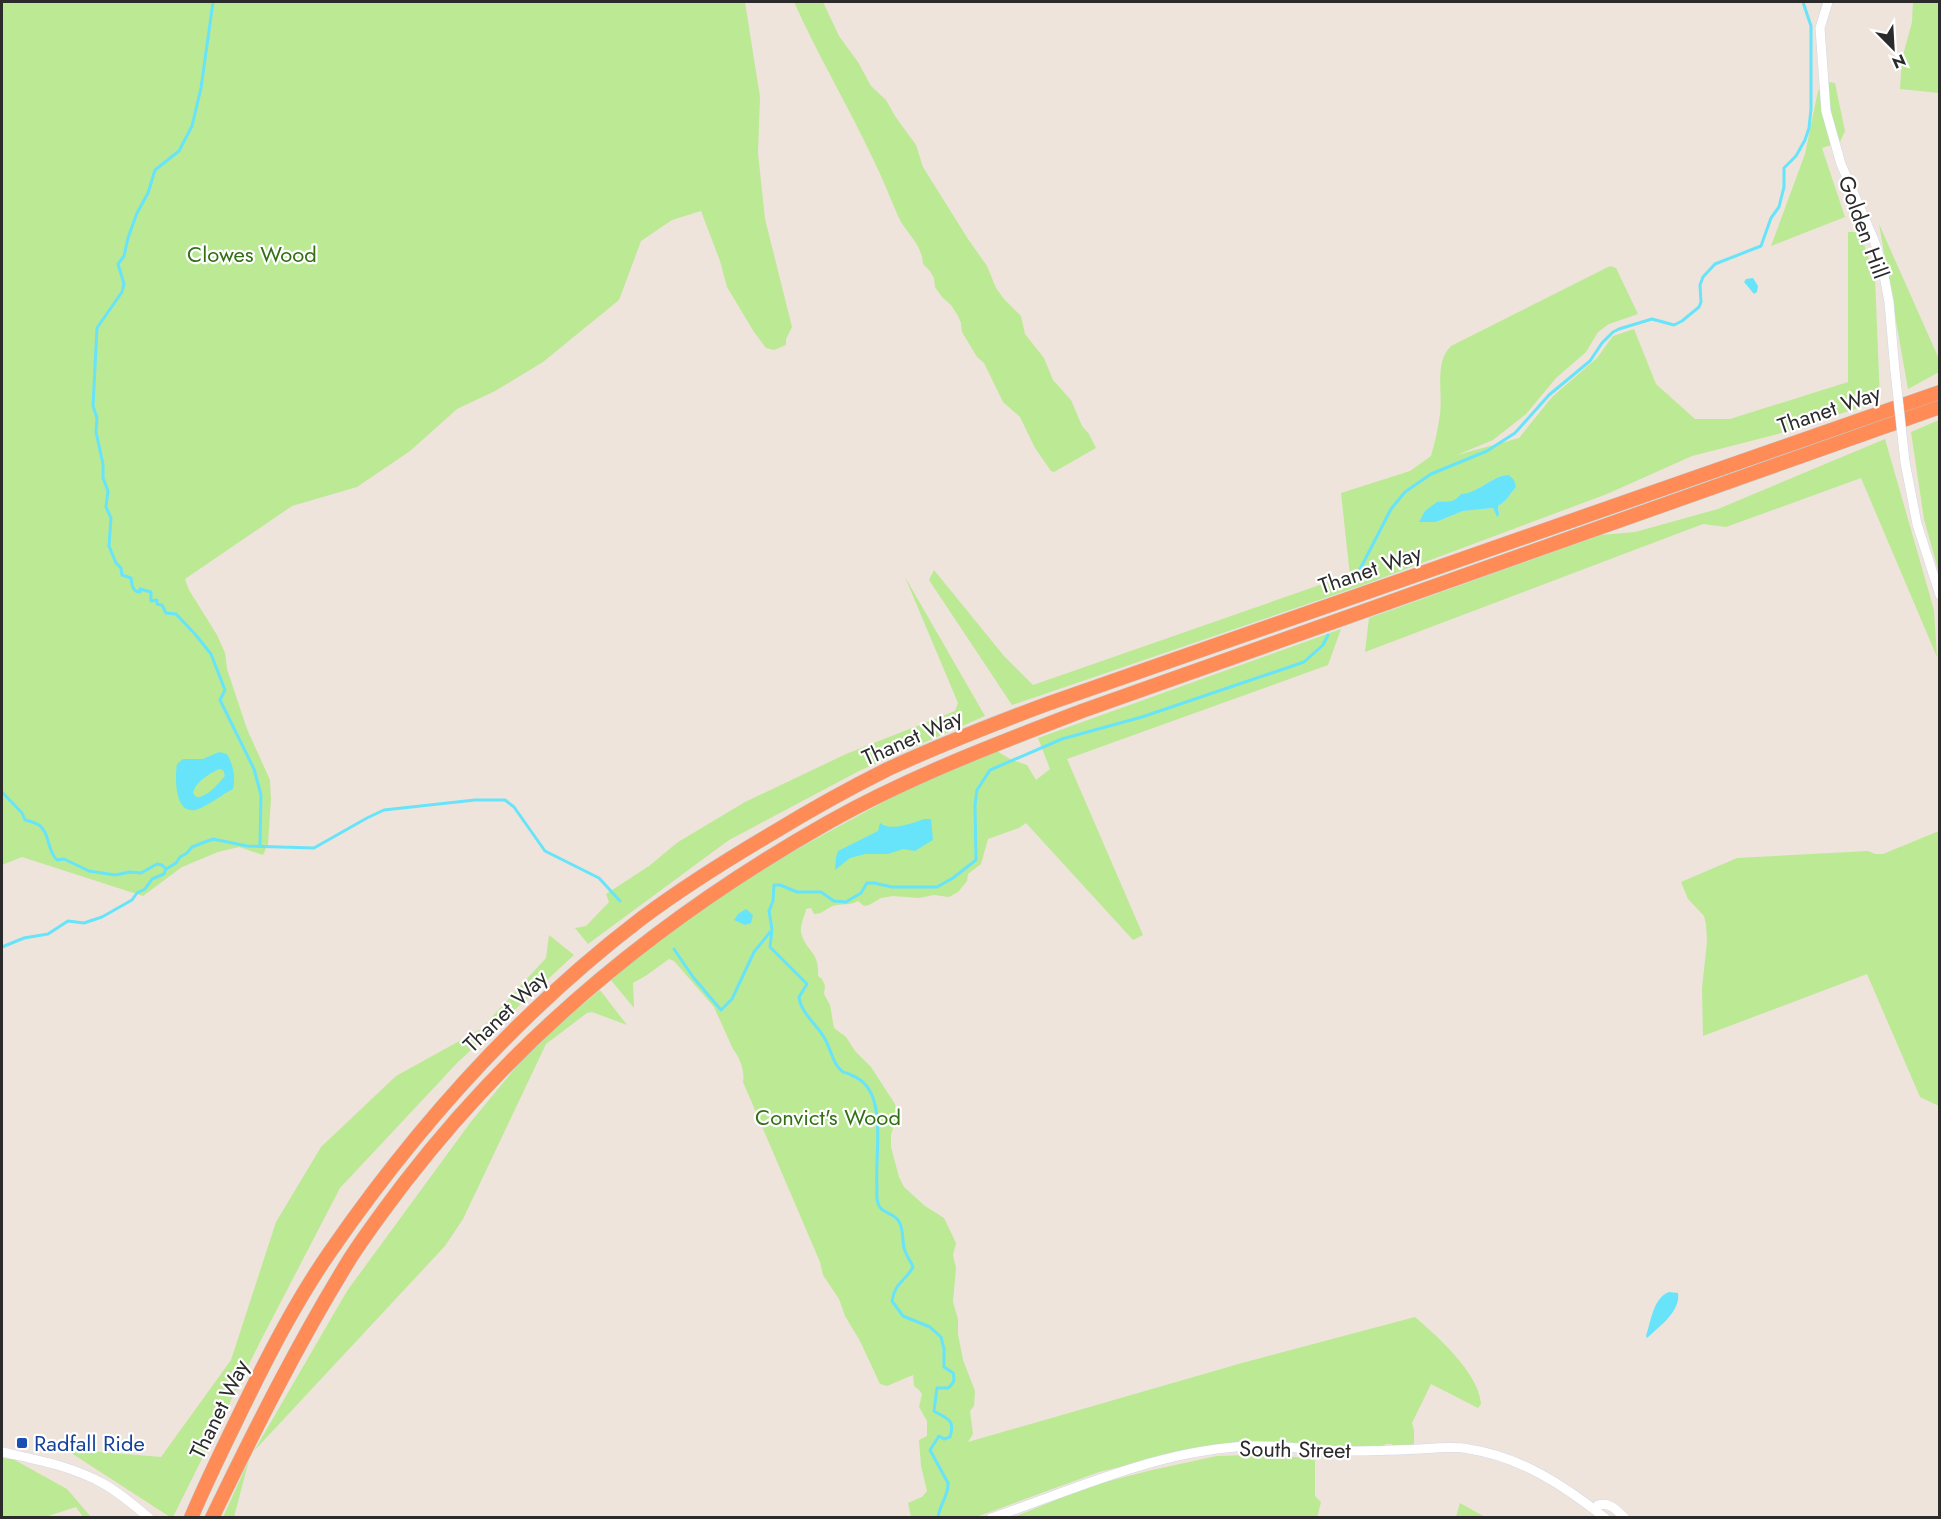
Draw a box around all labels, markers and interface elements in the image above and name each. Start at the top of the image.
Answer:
north arrow [1863,18,1923,78]
text: N [1888,48,1909,74]
street label: Golden Hill [1831,171,1897,283]
park label: Clowes Wood [187,238,317,270]
street label: Thanet Way [1773,376,1885,442]
street label: Thanet Way [1314,536,1426,602]
street label: Thanet Way [857,701,968,773]
street label: Thanet Way [455,962,555,1060]
park label: Convict's Wood [755,1101,901,1133]
street label: Thanet Way [181,1354,257,1464]
place label: Radfall Ride [34,1427,145,1459]
street label: South Street [1239,1432,1352,1466]
marker: Radfall Ride [15,1436,29,1450]

